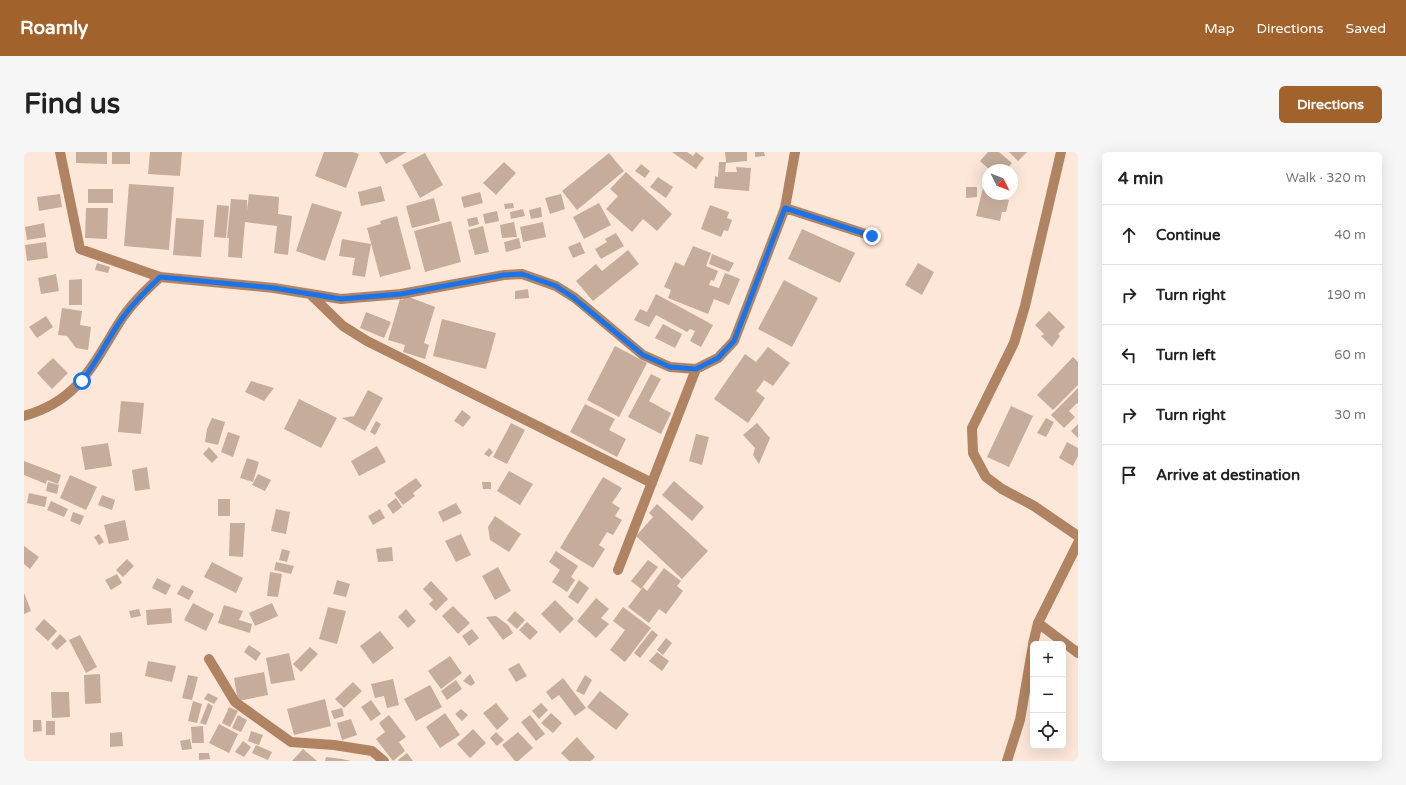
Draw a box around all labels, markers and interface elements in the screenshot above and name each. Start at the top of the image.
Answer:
text: Roamly [20,17,88,39]
text: Map [1204,20,1235,37]
text: Directions [1257,20,1324,37]
text: Saved [1346,20,1386,37]
button: Directions [1279,86,1382,123]
text: Find us [24,87,120,121]
north arrow [982,164,1018,200]
text: 4 min [1118,168,1163,189]
text: Walk · 320 m [1286,170,1366,186]
icon: ahead [1118,224,1140,246]
text: Continue [1156,226,1220,244]
route end [863,227,881,245]
text: 40 m [1334,227,1366,243]
icon: right [1118,284,1140,306]
text: Turn right [1156,286,1226,304]
text: 190 m [1326,287,1366,303]
icon: left [1118,344,1140,366]
text: Turn left [1156,346,1216,364]
text: 60 m [1334,347,1366,363]
route start [73,372,91,390]
icon: right [1118,404,1140,426]
text: Turn right [1156,406,1226,424]
text: 30 m [1334,407,1366,423]
icon: arrive [1118,464,1140,486]
text: Arrive at destination [1156,466,1300,484]
map controls [1030,641,1066,749]
button: + [1030,641,1066,677]
button: − [1030,677,1066,713]
button: locate [1030,713,1066,749]

